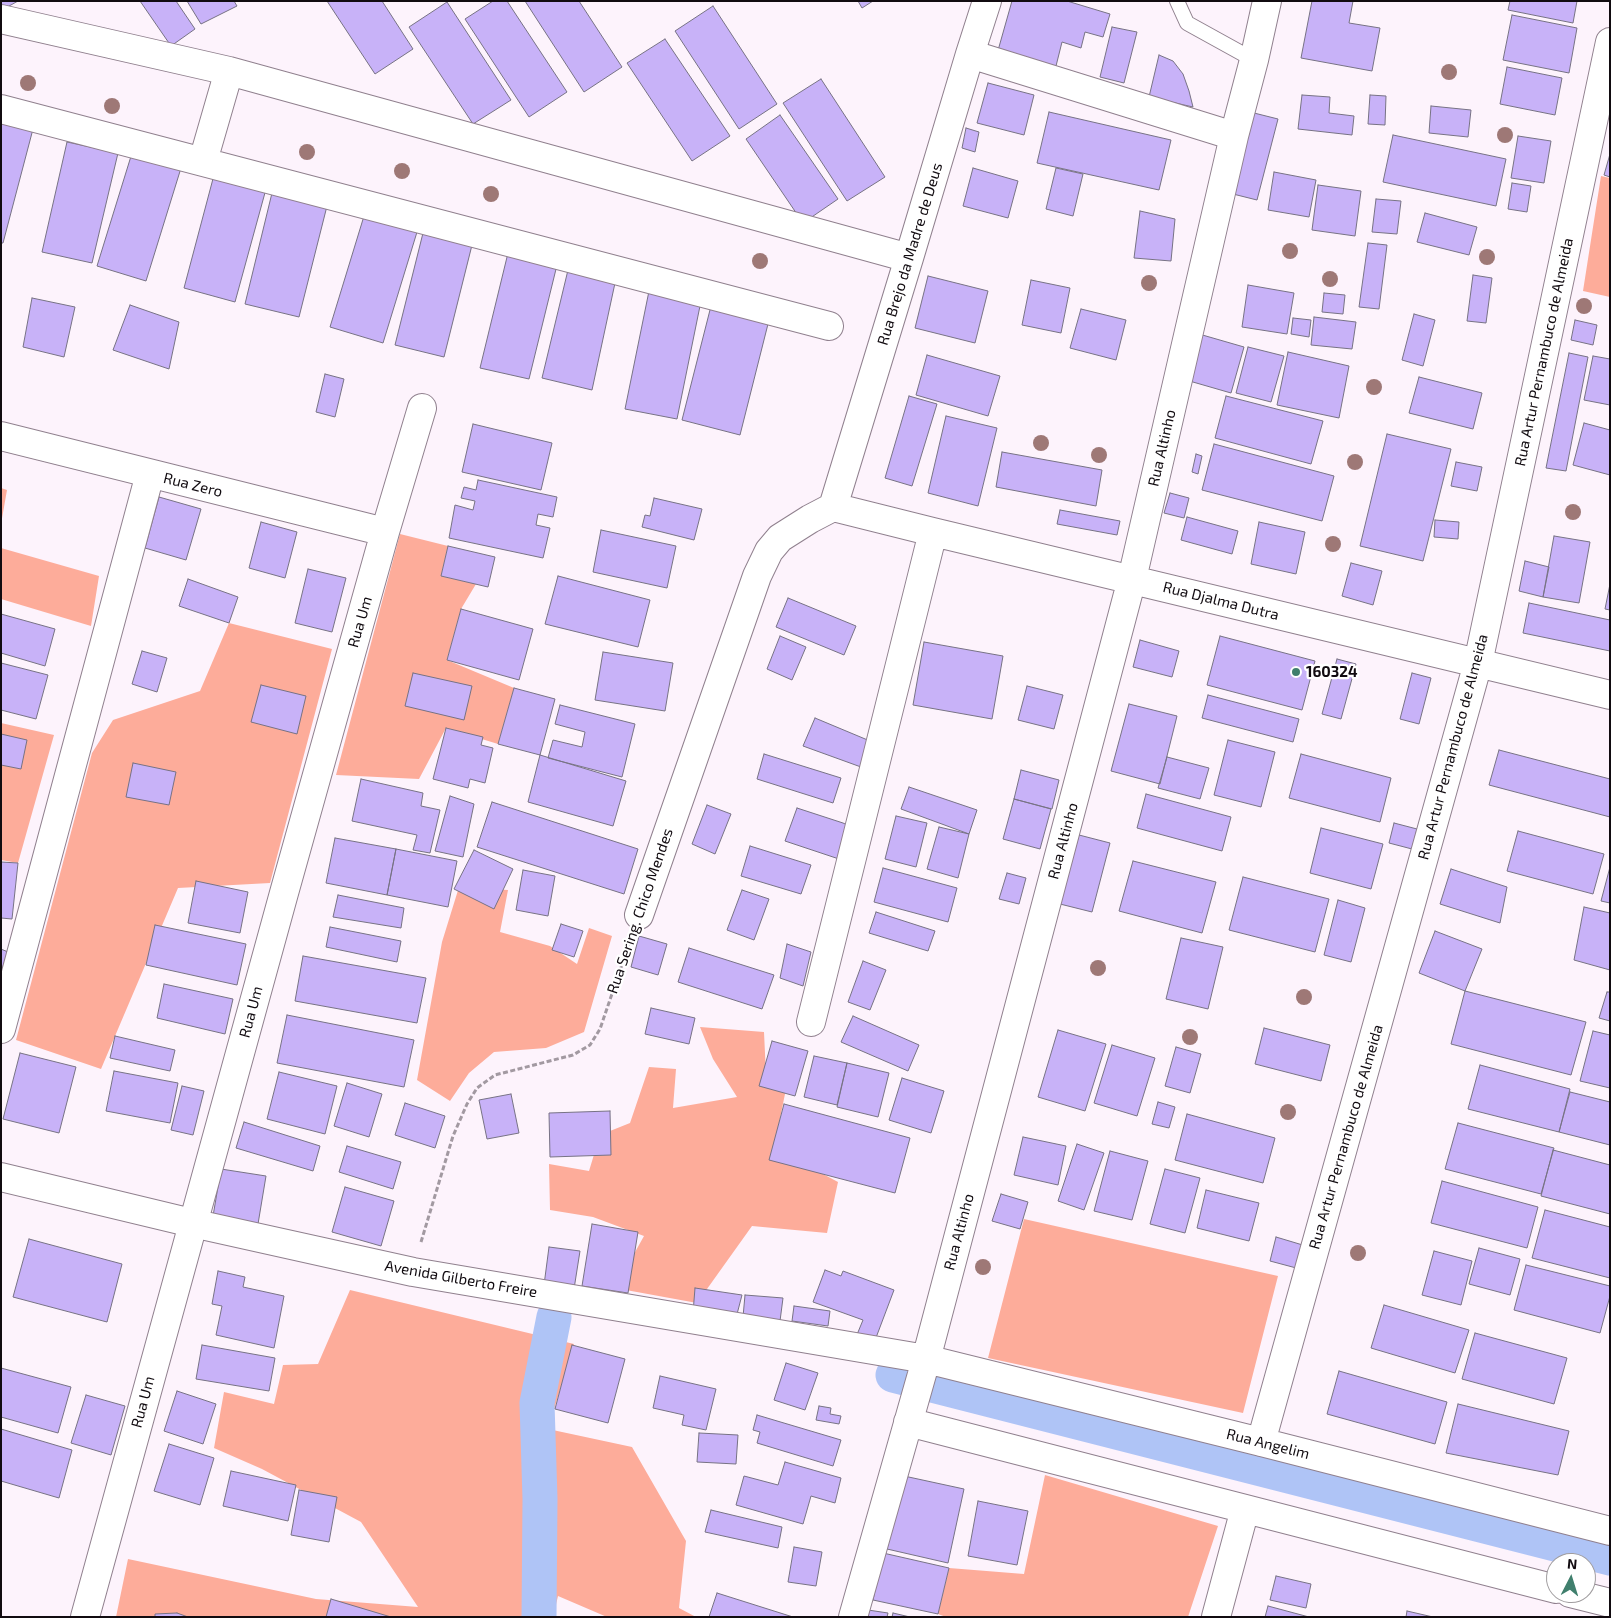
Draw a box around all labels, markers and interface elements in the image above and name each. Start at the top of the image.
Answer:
street label: Rua Brejo da Madre de Deus [874,161,946,347]
street label: Rua Artur Pernambuco de Almeida [1511,236,1577,468]
street label: Rua Altinho [1144,408,1180,488]
street label: Rua Zero [162,469,224,501]
street label: Rua Djalma Dutra [1161,578,1281,624]
street label: Rua Um [344,594,376,650]
street label: Rua Artur Pernambuco de Almeida [1414,632,1492,862]
place label: 160324 [1306,663,1358,681]
marker: 160324 [1290,666,1302,678]
street label: Rua Altinho [1044,801,1082,881]
street label: Rua Sering. Chico Mendes [603,826,677,996]
street label: Rua Um [236,984,266,1040]
street label: Rua Artur Pernambuco de Almeida [1305,1023,1387,1251]
street label: Rua Altinho [940,1192,978,1272]
street label: Avenida Gilberto Freire [383,1257,539,1301]
street label: Rua Um [128,1374,158,1430]
street label: Rua Angelim [1225,1425,1311,1463]
north arrow [1546,1553,1596,1603]
text: N [1566,1555,1578,1572]

